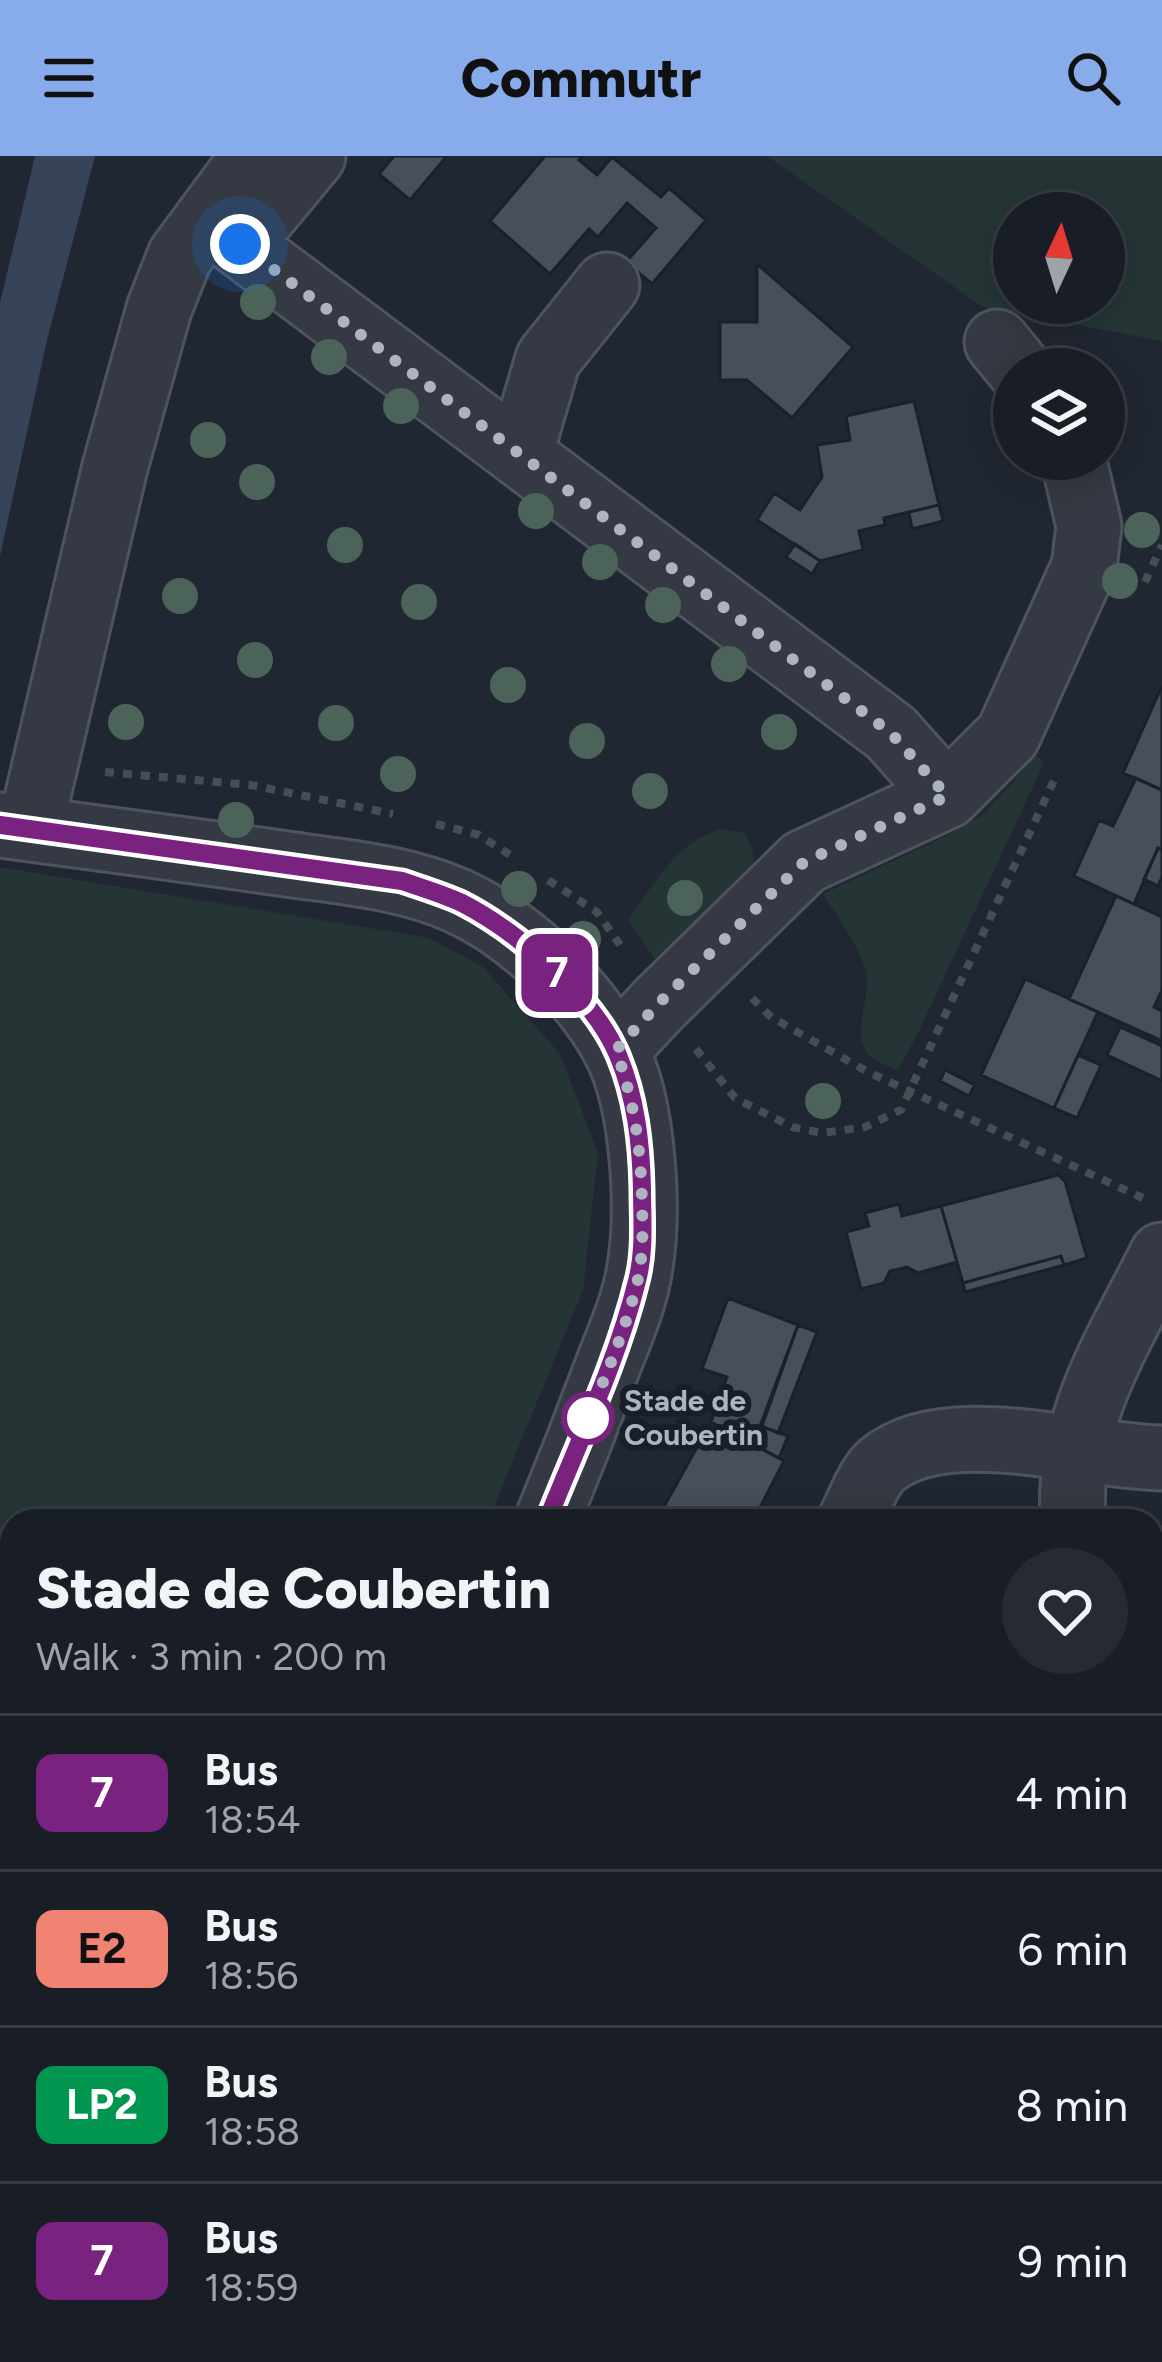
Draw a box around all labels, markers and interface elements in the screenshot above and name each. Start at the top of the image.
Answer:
icon: menu [36,45,102,111]
icon: search [1060,45,1126,111]
text: Commutr [461,46,701,111]
north arrow [993,192,1125,324]
map controls [993,192,1125,480]
your location [210,214,270,274]
button: layers [993,348,1125,480]
line badge: 7 [518,934,596,1012]
text: 7 [545,947,569,998]
place label: Stade de Coubertin [624,1382,763,1453]
marker: Stade de Coubertin [563,1393,613,1443]
button: heart [1002,1548,1128,1674]
text: Stade de Coubertin [36,1554,551,1622]
text: Walk · 3 min · 200 m [36,1633,387,1680]
text: Bus [204,1742,278,1796]
text: 4 min [1015,1766,1128,1820]
text: 7 [90,1767,114,1818]
text: 18:54 [204,1796,301,1843]
text: Bus [204,1898,278,1952]
text: 6 min [1018,1922,1128,1976]
text: E2 [77,1923,127,1974]
text: 18:56 [204,1952,298,1999]
text: Bus [204,2054,278,2108]
text: 8 min [1015,2078,1128,2132]
text: LP2 [66,2079,138,2130]
text: 18:58 [204,2108,300,2155]
text: Bus [204,2210,278,2264]
text: 9 min [1018,2234,1128,2288]
text: 7 [90,2235,114,2286]
text: 18:59 [204,2264,298,2311]

